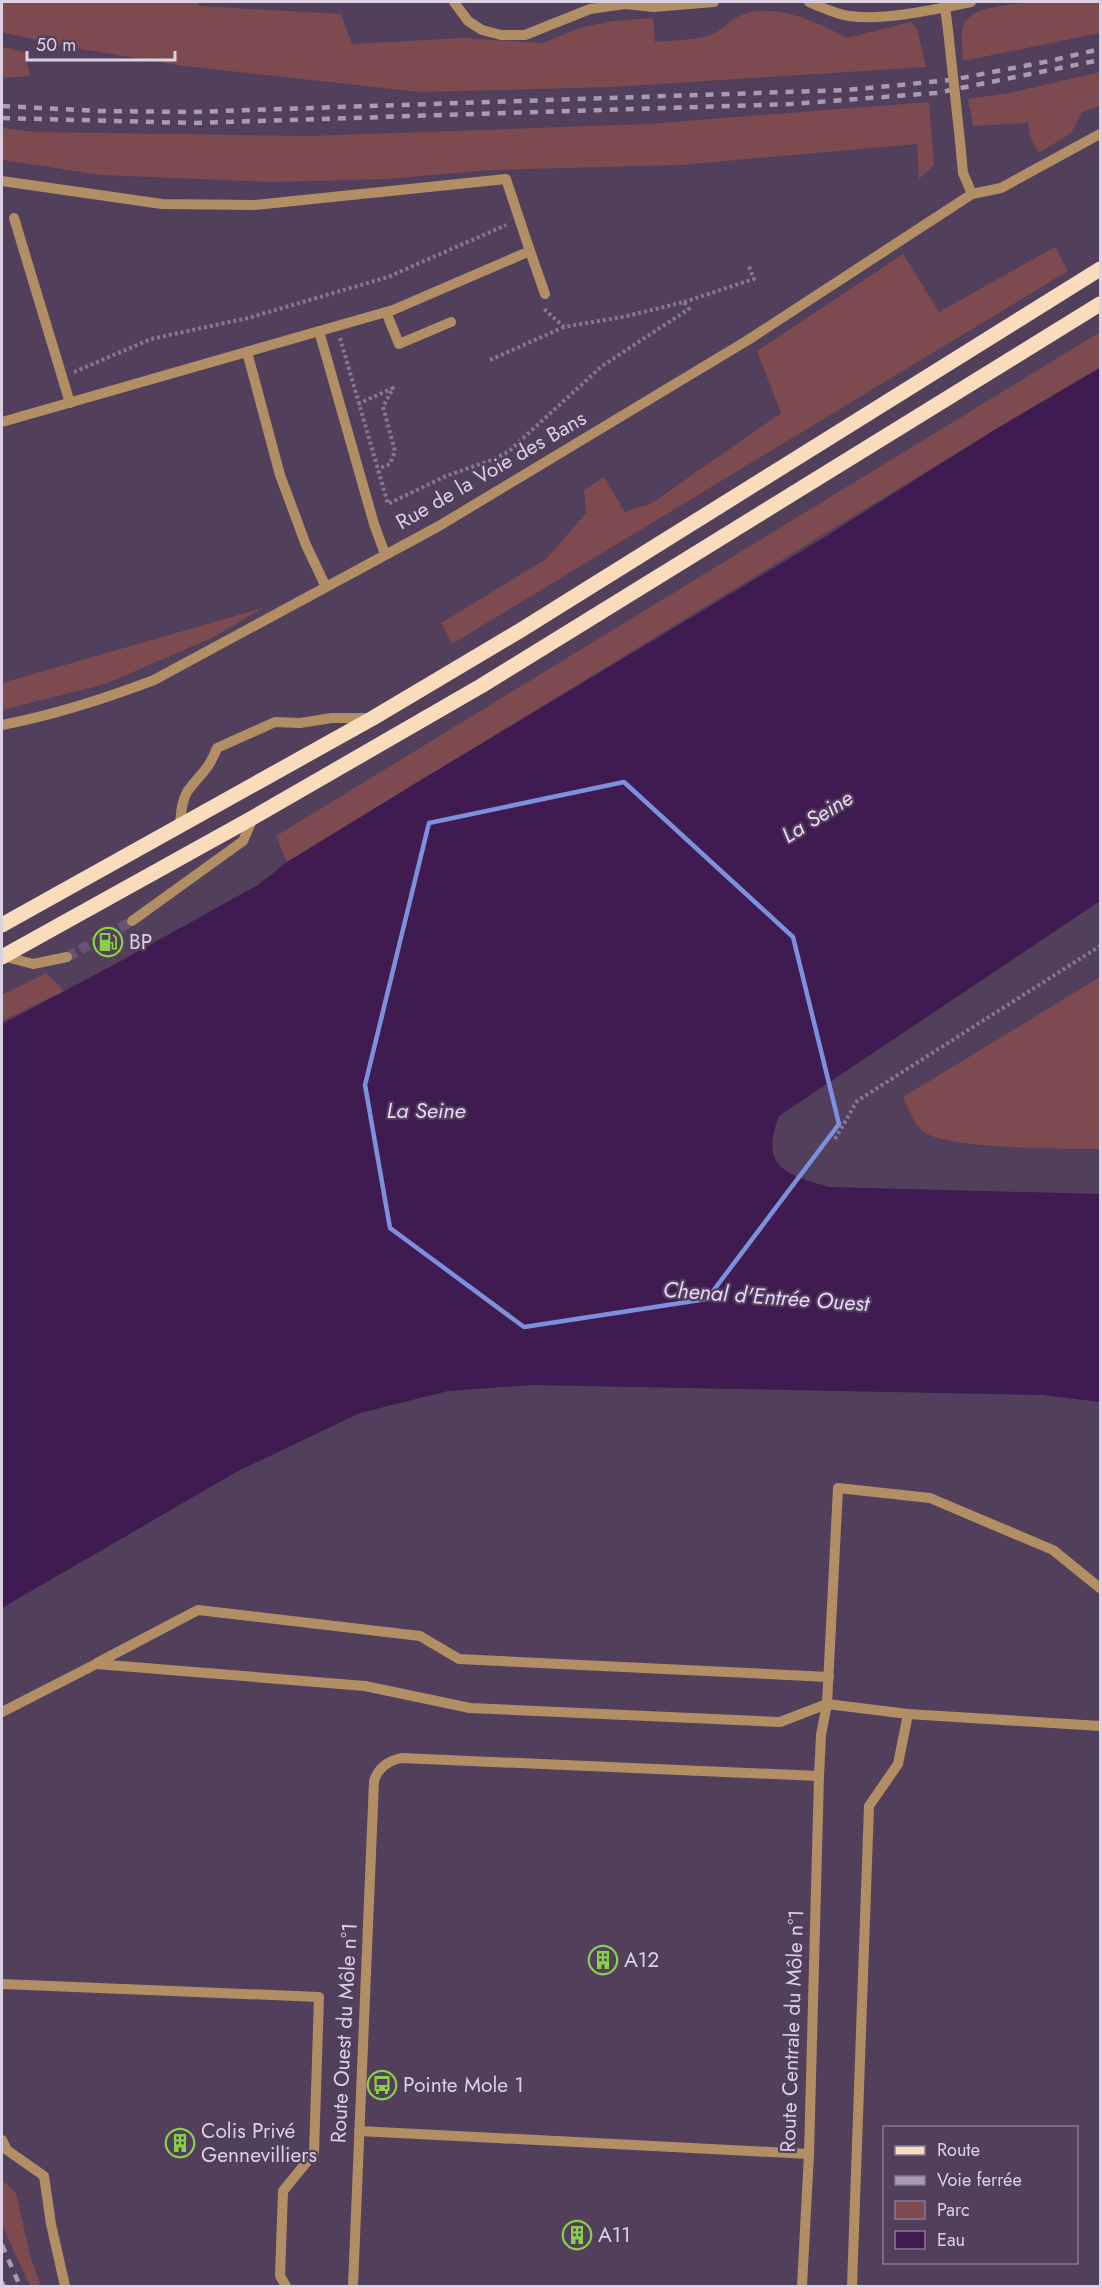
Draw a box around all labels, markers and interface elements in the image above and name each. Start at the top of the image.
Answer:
scale bar [27,24,176,62]
text: 50 m [36,32,76,58]
street label: Rue de la Voie des Bans [390,403,592,537]
water label: La Seine [775,782,859,850]
fuel station icon: BP [92,926,124,958]
place label: BP [129,927,152,957]
water label: La Seine [387,1094,465,1126]
water label: Chenal d'Entrée Ouest [662,1273,872,1319]
street label: Route Centrale du Môle n°1 [773,1909,811,2153]
street label: Route Ouest du Môle n°1 [323,1922,365,2144]
building icon: A12 [587,1944,619,1976]
place label: A12 [624,1945,659,1975]
bus stop icon: Pointe Mole 1 [366,2069,398,2101]
place label: Pointe Mole 1 [403,2070,524,2100]
place label: Colis Privé Gennevilliers [201,2116,317,2170]
legend [883,2126,1078,2264]
building icon: Colis Privé Gennevilliers [164,2127,196,2159]
text: Route [937,2137,980,2163]
text: Voie ferrée [937,2167,1022,2193]
text: Parc [937,2197,970,2223]
building icon: A11 [561,2219,593,2251]
place label: A11 [598,2220,631,2250]
text: Eau [937,2227,965,2253]

